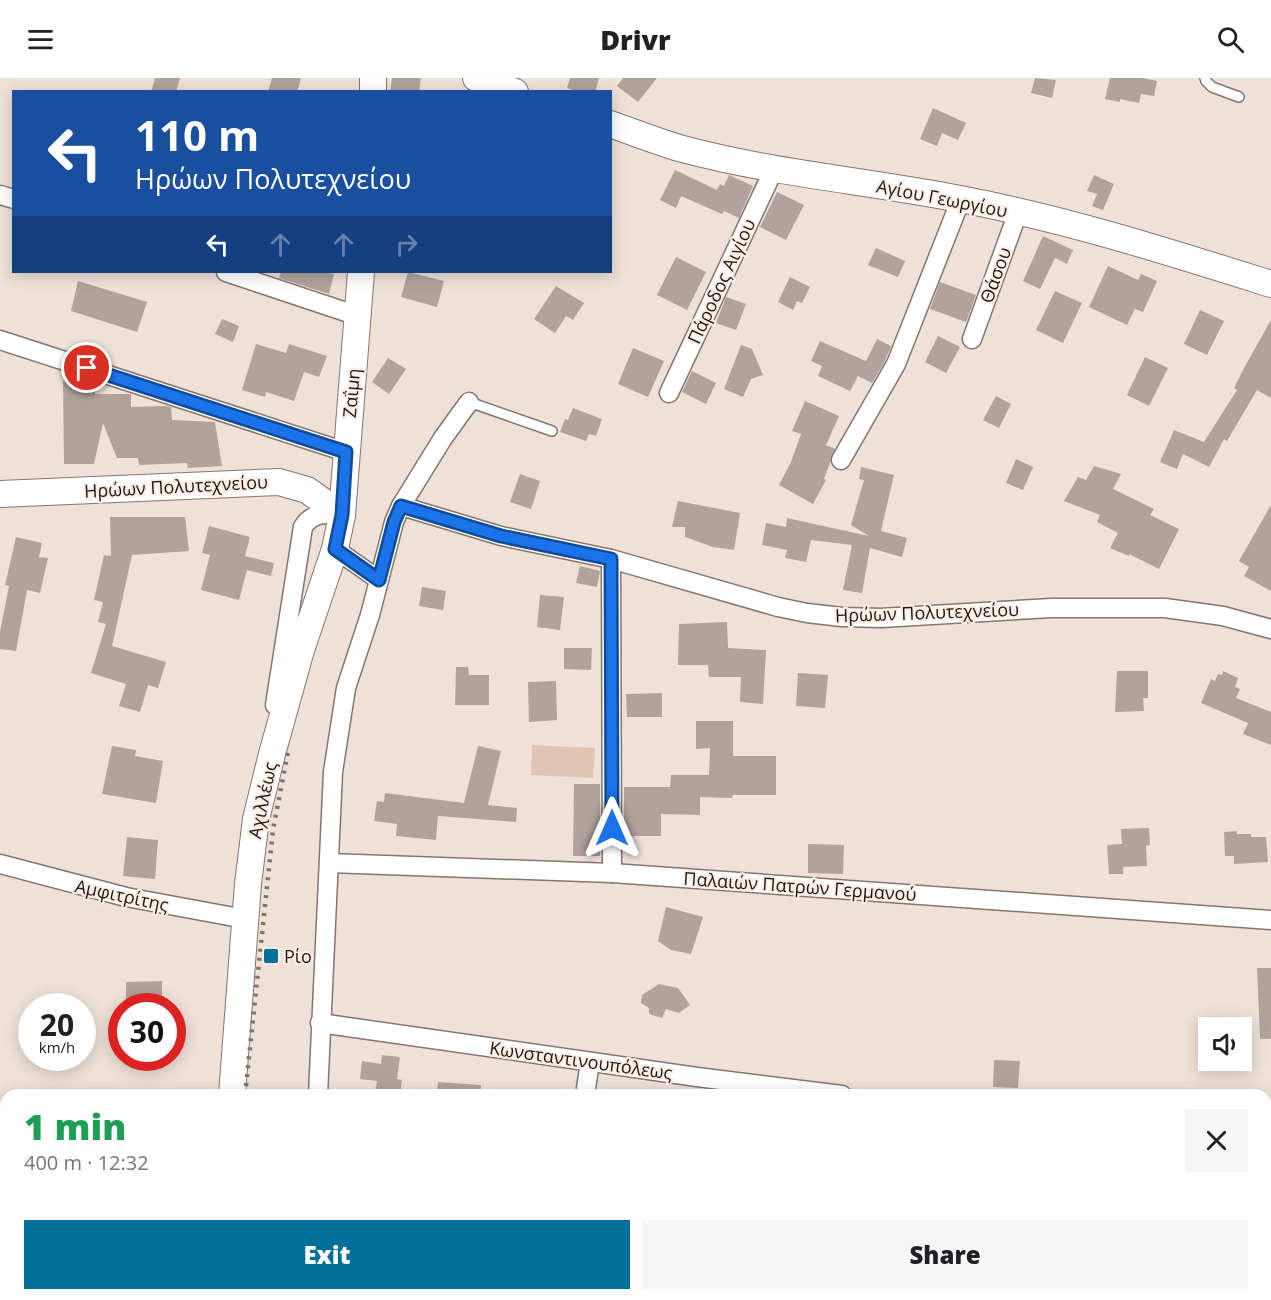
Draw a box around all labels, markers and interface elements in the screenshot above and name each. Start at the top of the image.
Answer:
text: Drivr [600,21,671,58]
icon: menu [24,23,57,56]
icon: search [1214,23,1247,56]
text: 110 m [135,106,259,163]
icon: left [36,114,114,192]
text: Ηρώων Πολυτεχνείου [135,160,411,197]
street label: Αγίου Γεωργίου [874,174,1010,222]
street label: Πάροδος Αιγίου [682,215,760,347]
icon: left [201,228,234,261]
icon: ahead [264,228,297,261]
icon: ahead [327,228,360,261]
icon: right [390,228,423,261]
street label: Θάσου [974,244,1016,306]
pin [61,342,112,393]
icon: arrive [70,351,103,384]
street label: Ζαΐμη [337,367,365,419]
street label: Ηρώων Πολυτεχνείου [83,469,269,503]
street label: Ηρώων Πολυτεχνείου [835,597,1019,627]
street label: Αχιλλέως [242,759,282,841]
position arrow [580,796,644,860]
street label: Παλαιών Πατρών Γερμανού [683,866,917,906]
street label: Αμφιτρίτης [73,873,171,917]
place label: Ρίο [284,944,312,968]
marker: Ρίο [262,947,280,965]
speed limit sign: 30 [108,993,186,1071]
text: 20 [40,1004,74,1045]
map controls [1198,1017,1252,1071]
button: sound [1198,1017,1252,1071]
street label: Κωνσταντινουπόλεως [488,1035,674,1085]
text: km/h [39,1037,75,1057]
text: 1 min [24,1102,126,1151]
button: close [1185,1109,1248,1172]
text: 400 m · 12:32 [24,1149,149,1176]
button: Exit [24,1220,630,1289]
button: Share [642,1220,1248,1289]

